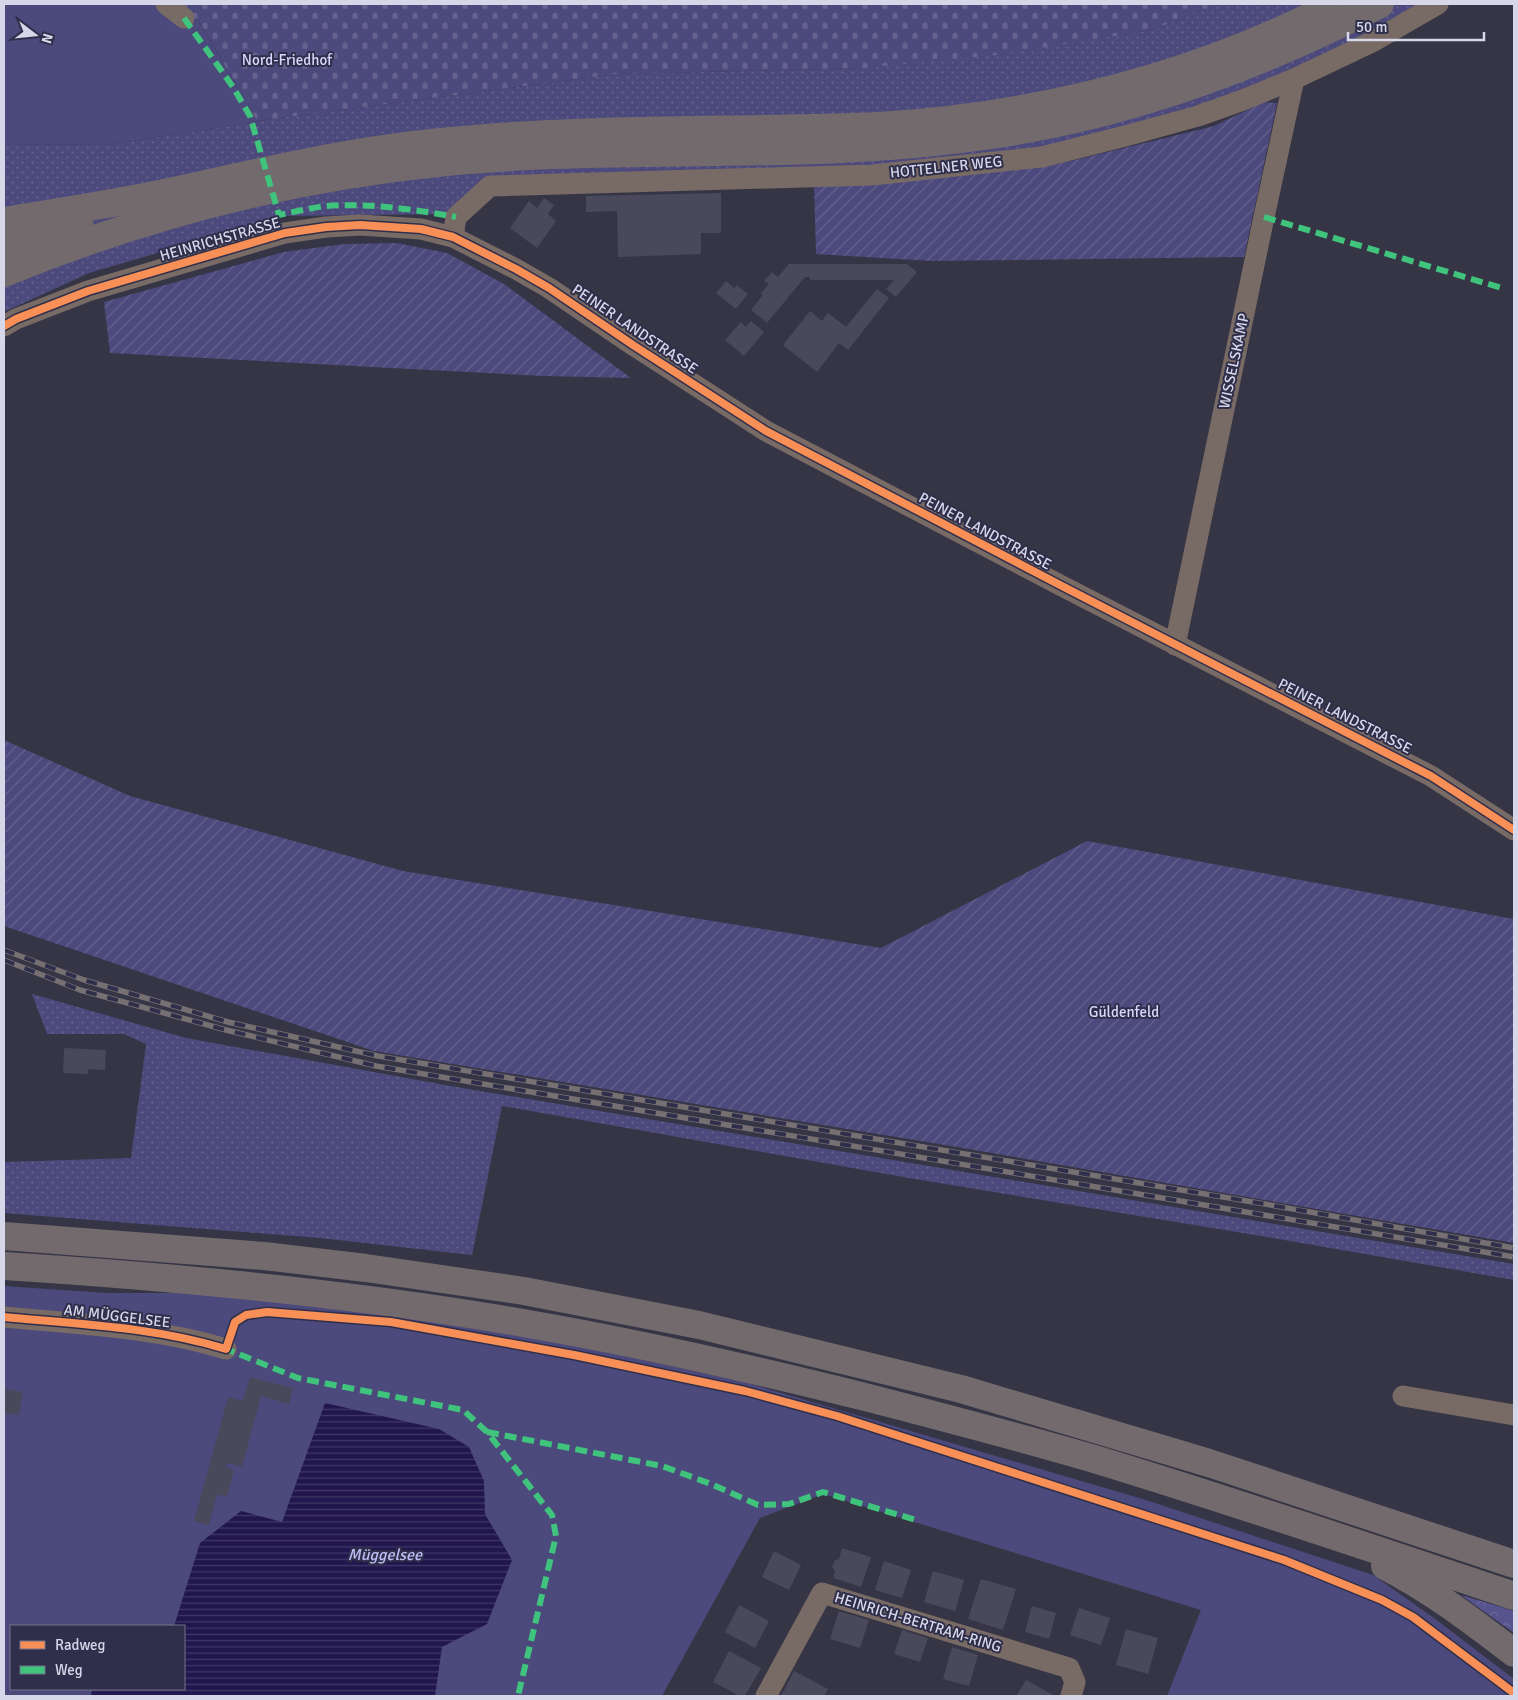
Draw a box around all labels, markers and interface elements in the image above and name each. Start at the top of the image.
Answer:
north arrow [10,10,60,60]
scale bar [1348,10,1484,42]
text: 50 m [1356,18,1387,36]
text: N [38,31,57,45]
park label: Nord-Friedhof [242,51,333,69]
street label: HOTTELNER WEG [889,152,1003,182]
street label: HEINRICHSTRASSE [158,213,282,265]
street label: PEINER LANDSTRASSE [569,280,701,378]
street label: WISSELSKAMP [1215,312,1253,410]
street label: PEINER LANDSTRASSE [916,488,1054,574]
street label: PEINER LANDSTRASSE [1275,674,1415,758]
park label: Güldenfeld [1089,1003,1159,1021]
street label: AM MÜGGELSEE [63,1301,171,1331]
water label: Müggelsee [348,1545,423,1565]
street label: HEINRICH-BERTRAM-RING [832,1588,1004,1656]
legend [10,1625,185,1690]
text: Radweg [55,1636,106,1654]
text: Weg [55,1661,83,1679]

